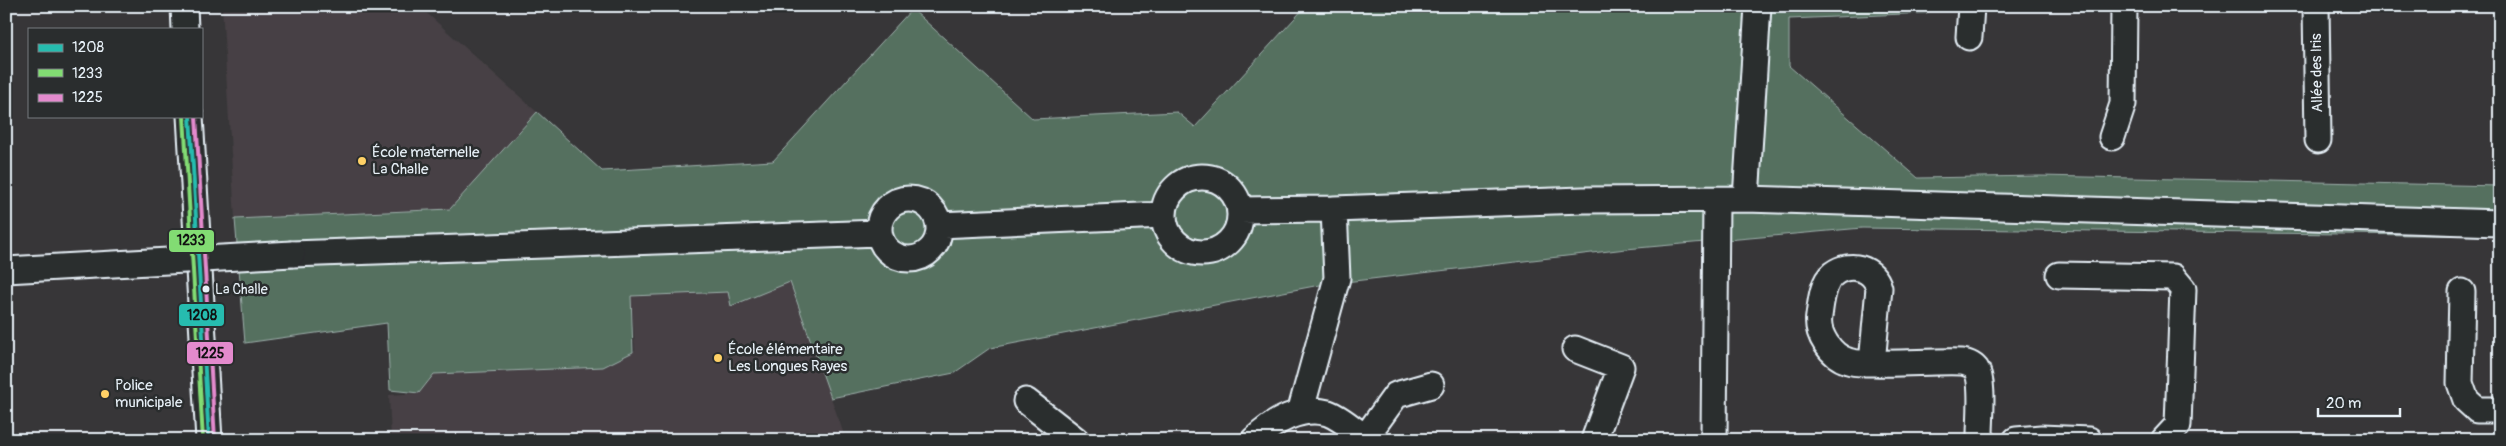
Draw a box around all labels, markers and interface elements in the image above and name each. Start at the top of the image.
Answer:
legend [28,28,202,118]
street label: Allée des Iris [2307,33,2327,113]
text: 1208 [72,38,104,57]
text: 1233 [72,64,103,83]
text: 1225 [72,88,103,107]
place label: École maternelle La Challe [372,143,480,179]
marker: École maternelle La Challe [356,155,368,167]
line badge: 1233 [168,229,215,253]
text: 1233 [177,232,205,249]
place label: La Challe [215,281,268,298]
marker: La Challe [201,284,211,294]
line badge: 1208 [178,303,225,327]
text: 1208 [187,307,217,324]
place label: École élémentaire Les Longues Rayes [728,340,847,376]
line badge: 1225 [186,341,234,365]
text: 1225 [196,345,225,362]
marker: École élémentaire Les Longues Rayes [712,352,724,364]
place label: Police municipale [115,376,183,412]
scale bar [2318,386,2401,418]
marker: Police municipale [99,388,111,400]
text: 20 m [2326,394,2361,413]

